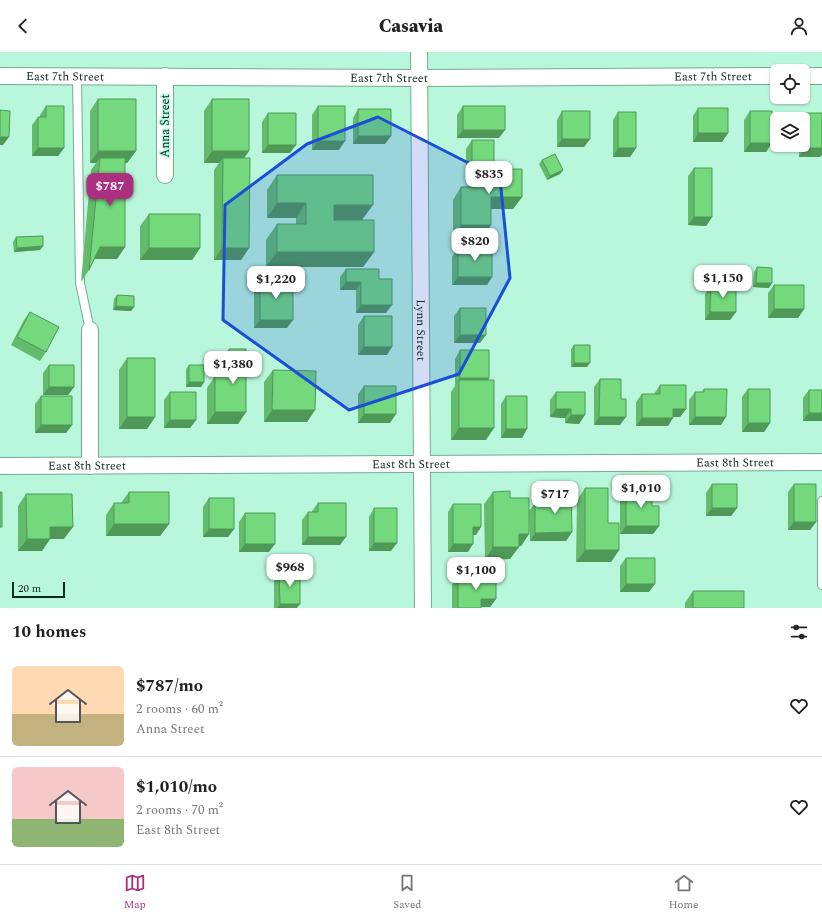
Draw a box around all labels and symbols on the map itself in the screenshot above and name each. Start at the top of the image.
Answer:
street label: East 7th Street [26,67,104,86]
street label: East 7th Street [674,67,752,86]
street label: East 7th Street [350,68,428,88]
street label: Anna Street [156,94,175,158]
pin: $835 [465,161,513,195]
pin: $787 [86,173,134,207]
pin: $820 [451,228,499,262]
pin: $1,150 [690,265,756,299]
pin: $1,220 [243,266,309,300]
street label: Lynn Street [411,299,431,361]
pin: $1,380 [200,351,266,385]
street label: East 8th Street [696,453,774,472]
street label: East 8th Street [372,454,450,474]
street label: East 8th Street [48,456,126,475]
pin: $1,010 [608,475,674,509]
pin: $717 [531,481,579,515]
pin: $968 [266,554,314,588]
pin: $1,100 [443,557,509,591]
scale bar [12,580,65,599]

